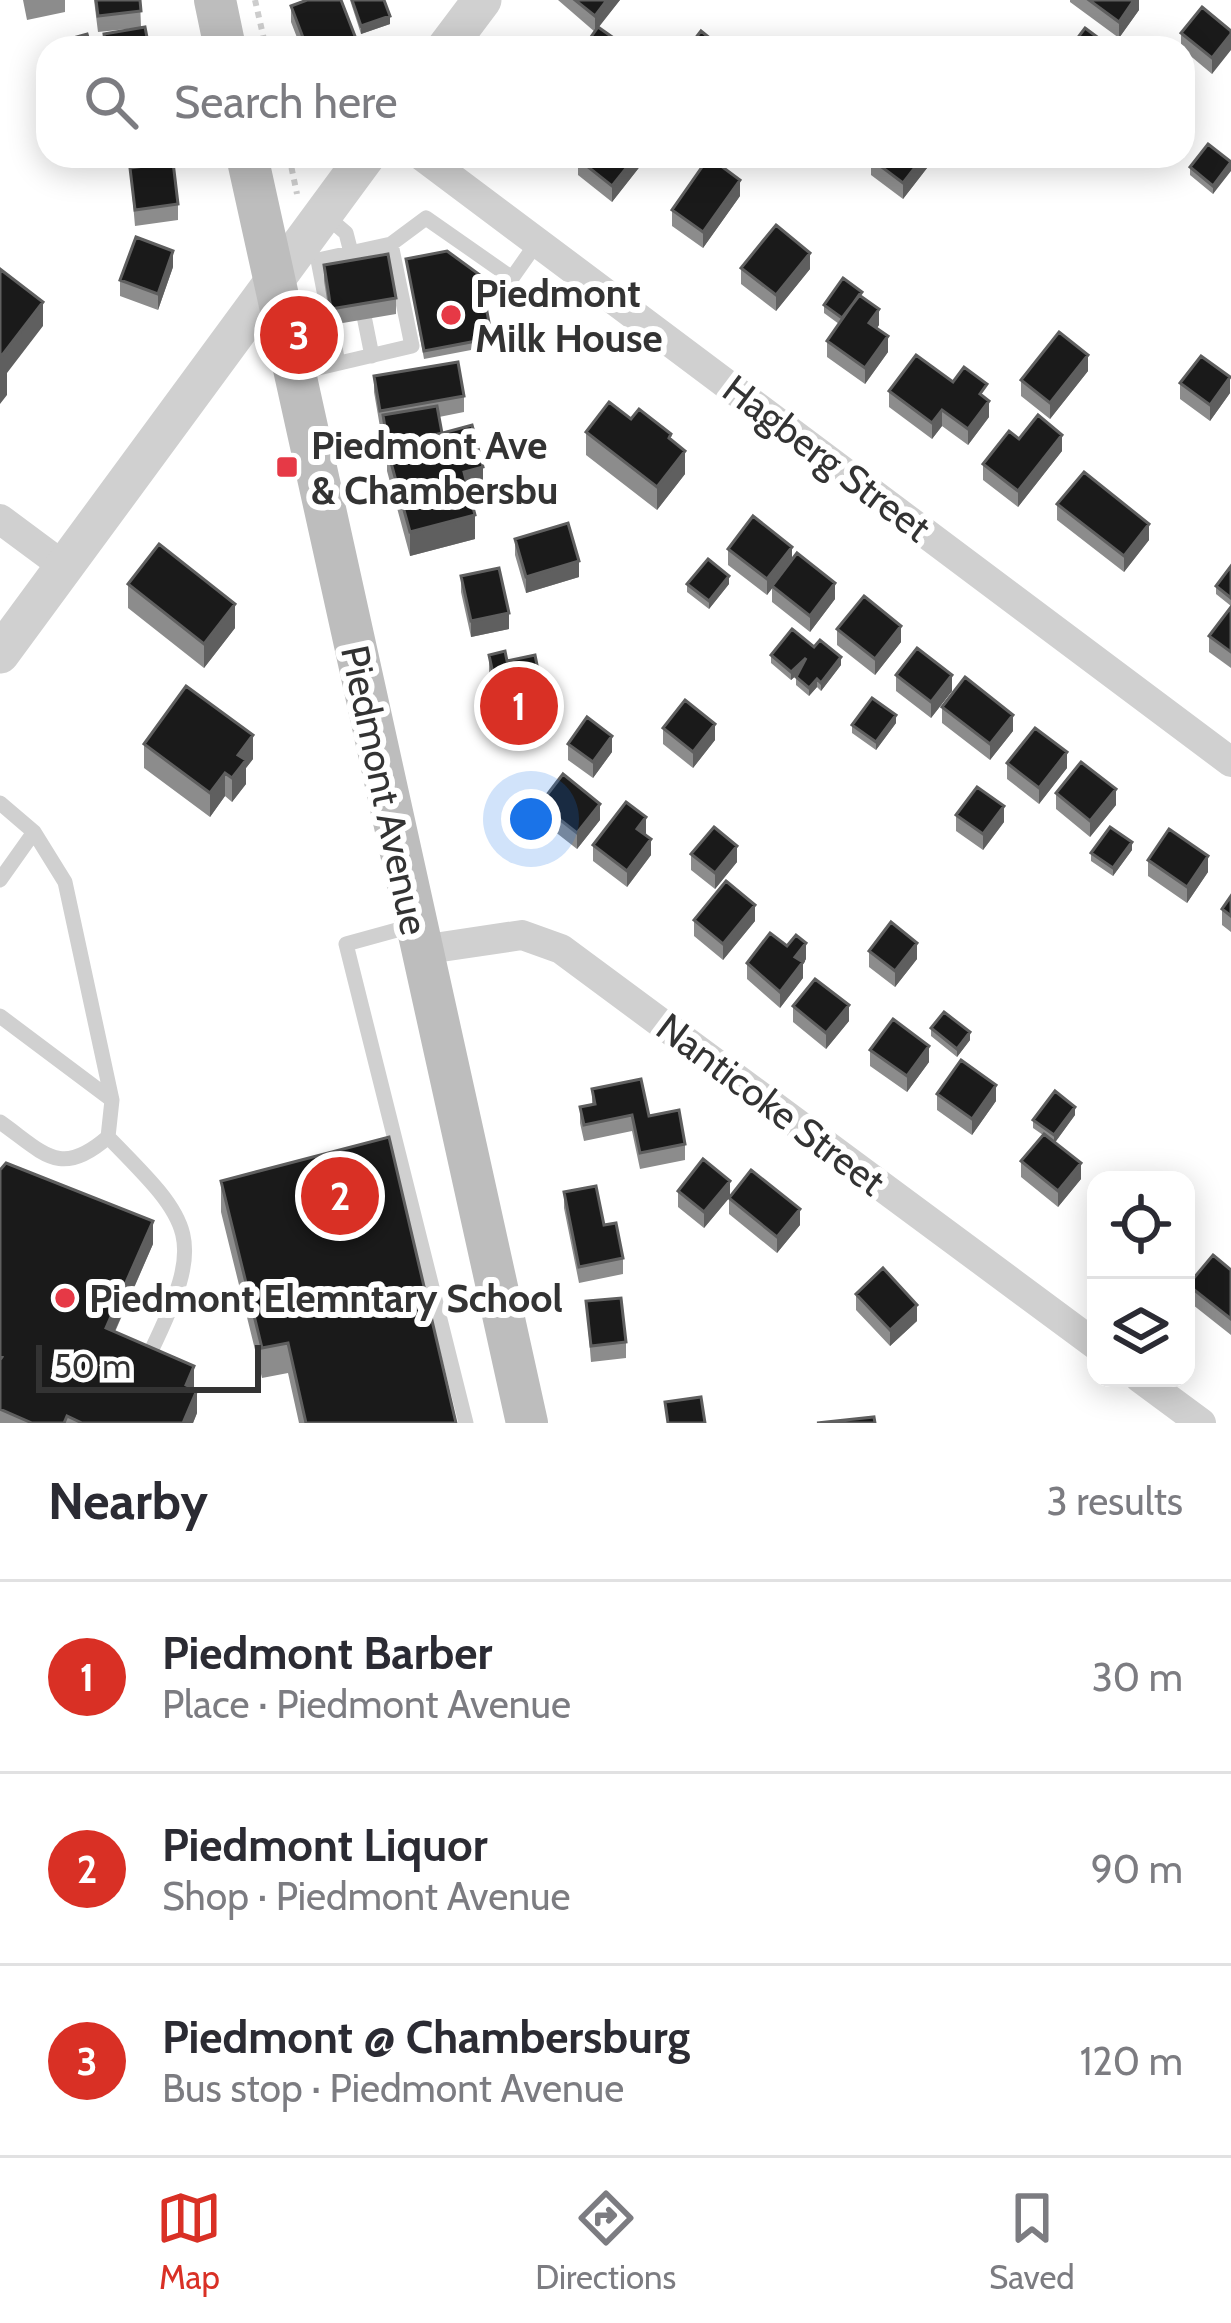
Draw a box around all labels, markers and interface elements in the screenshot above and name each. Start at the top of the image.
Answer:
search box [36,36,1195,168]
icon: search [78,69,144,135]
text: Search here [174,75,398,129]
place label: Piedmont Milk House [475,269,663,362]
pin: 3 [260,290,338,380]
marker: Piedmont Milk House [438,302,464,328]
street label: Hagberg Street [714,364,940,552]
place label: Piedmont Ave & Chambersbu [311,421,558,514]
marker: Piedmont Ave & Chambersbu [274,454,300,480]
street label: Piedmont Avenue [331,641,439,939]
pin: 1 [480,661,558,751]
your location [501,789,561,849]
street label: Nanticoke Street [647,1003,895,1205]
pin: 2 [301,1151,379,1241]
map controls [1087,1171,1195,1387]
button: locate [1087,1171,1195,1279]
place label: Piedmont Elemntary School [89,1274,563,1322]
button: layers [1087,1279,1195,1387]
marker: Piedmont Elemntary School [52,1285,78,1311]
scale bar [36,1339,261,1392]
text: 50 m [54,1346,131,1386]
text: Nearby [48,1470,208,1532]
text: 3 results [1046,1477,1183,1525]
text: Piedmont Barber [162,1626,492,1680]
text: 1 [80,1653,94,1701]
text: 30 m [1092,1653,1183,1701]
text: Place · Piedmont Avenue [162,1680,571,1728]
text: Piedmont Liquor [162,1818,488,1872]
text: 2 [77,1845,97,1893]
text: 90 m [1091,1845,1183,1893]
text: Shop · Piedmont Avenue [162,1872,570,1920]
text: Piedmont @ Chambersburg [162,2010,690,2064]
text: 3 [76,2037,98,2085]
text: 120 m [1080,2037,1183,2085]
text: Bus stop · Piedmont Avenue [162,2064,624,2112]
tab: Map [156,2185,222,2297]
tab: Directions [535,2185,676,2297]
tab: Saved [989,2185,1075,2297]

